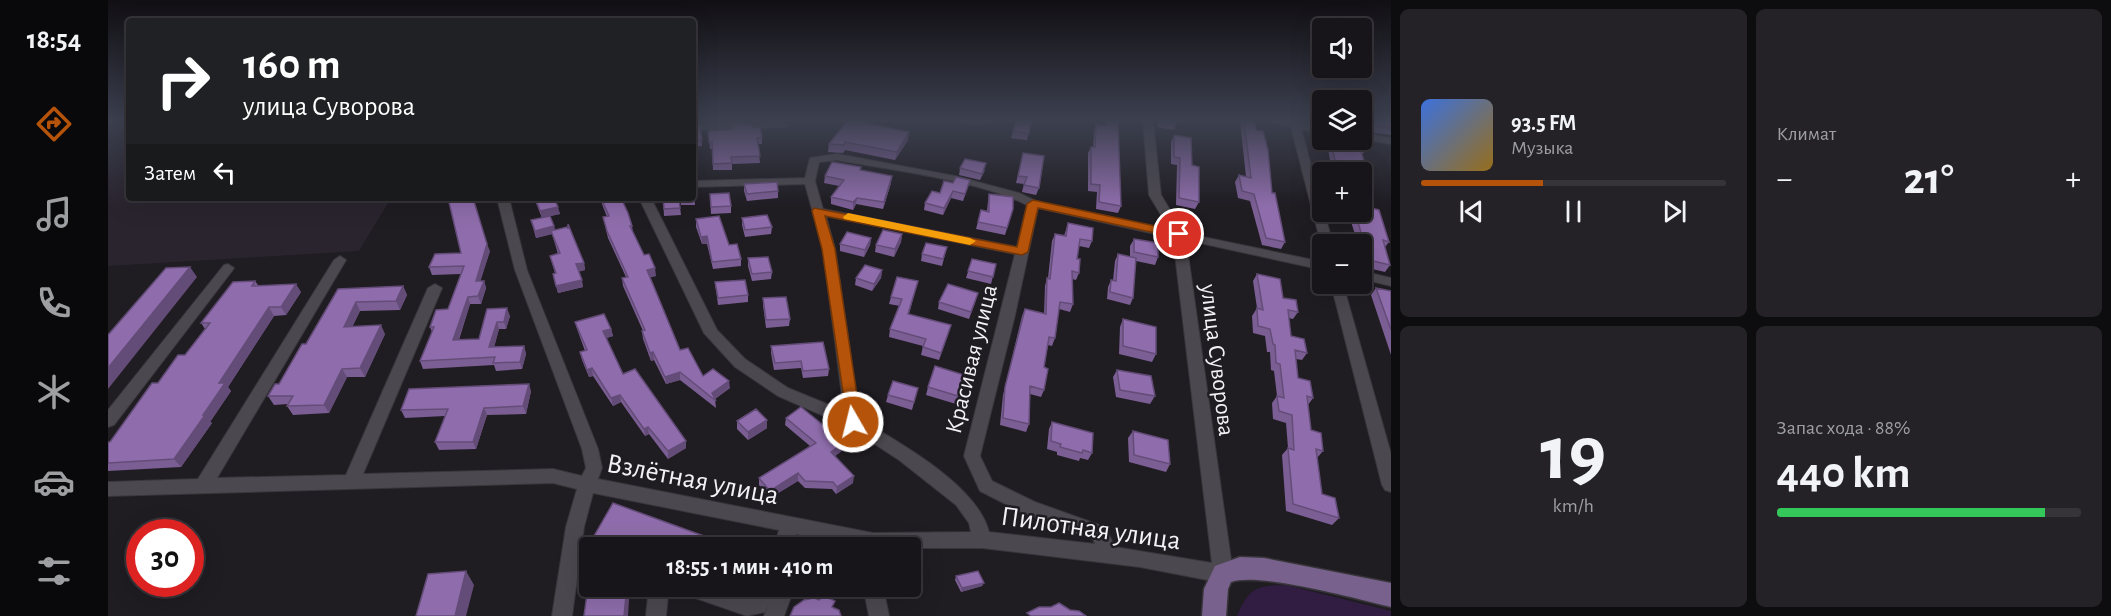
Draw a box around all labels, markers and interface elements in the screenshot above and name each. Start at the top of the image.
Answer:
map controls [1312,18,1372,294]
button: sound [1312,18,1372,78]
text: 18:54 [27,26,81,53]
icon: right [144,42,222,120]
text: 160 m [243,44,341,86]
button: layers [1312,90,1372,150]
text: улица Суворова [243,93,415,120]
icon: directions [33,103,75,145]
text: 93.5 FM [1511,112,1576,134]
text: Климат [1777,124,1836,144]
text: Музыка [1511,138,1573,158]
icon: left [208,156,241,189]
text: 21° [1903,157,1954,202]
text: Затем [144,162,196,184]
button: + [1312,162,1372,222]
text: − [1777,163,1792,196]
text: + [2065,163,2081,196]
icon: music [33,193,75,235]
icon: previous [1455,195,1488,228]
icon: pause [1557,195,1590,228]
icon: next [1658,195,1691,228]
pin [1153,208,1204,259]
icon: arrive [1162,217,1195,250]
button: − [1312,234,1372,294]
icon: phone [33,282,75,324]
street label: Красивая улица [942,282,1002,436]
street label: улица Суворова [1196,282,1238,438]
icon: climate [33,371,75,413]
position arrow [821,390,885,454]
text: 19 [1540,416,1606,494]
text: Запас хода · 88% [1777,418,1911,438]
street label: Взлётная улица [604,450,781,510]
text: 440 km [1777,451,1911,496]
icon: car [33,461,75,503]
text: km/h [1553,496,1594,516]
street label: Пилотная улица [999,502,1183,555]
speed limit sign: 30 [126,519,204,597]
icon: filters [33,550,75,592]
text: 18:55 · 1 мин · 410 m [667,556,833,578]

